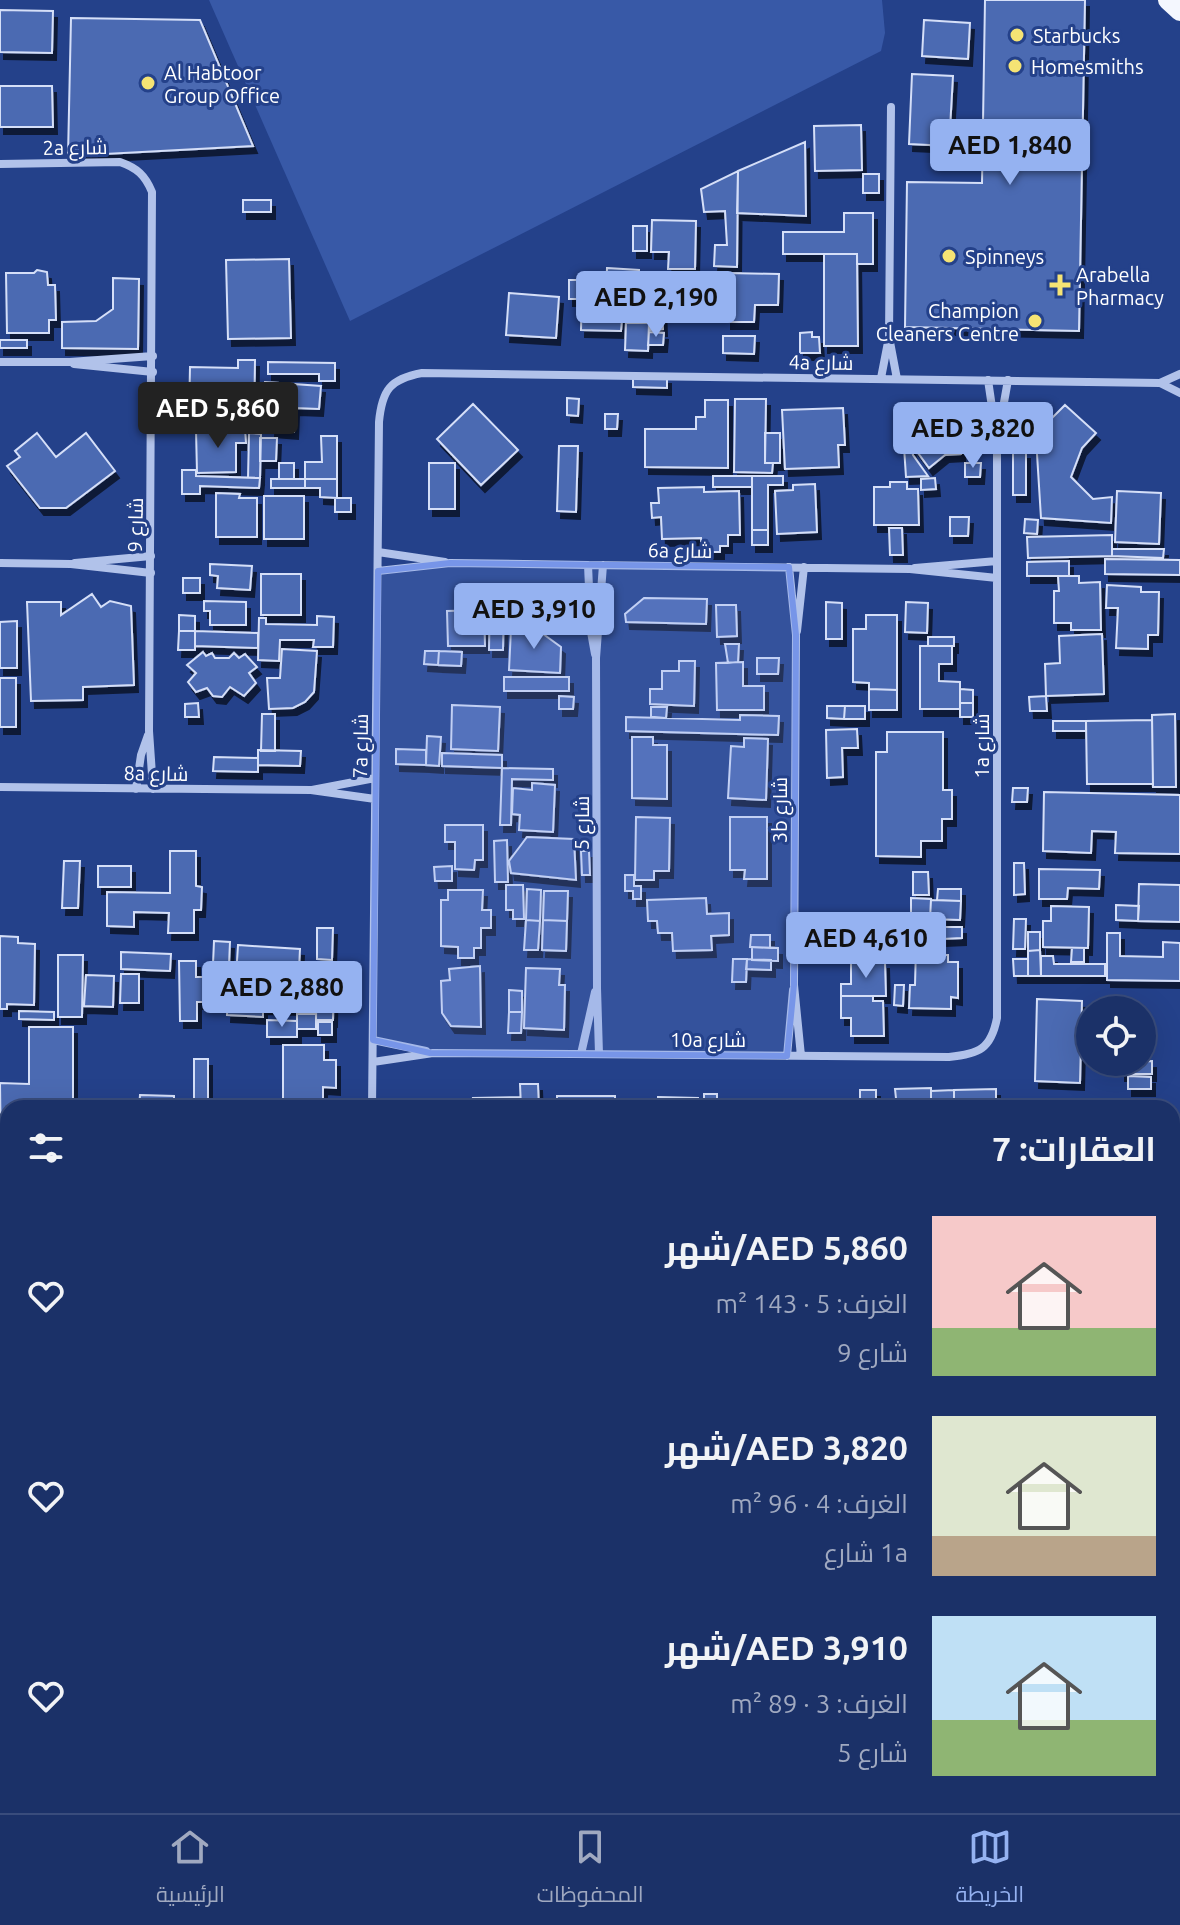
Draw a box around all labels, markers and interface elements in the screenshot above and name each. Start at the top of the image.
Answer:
place label: Starbucks [1033,24,1120,47]
marker: Starbucks [1008,26,1026,44]
place label: Homesmiths [1031,55,1144,78]
marker: Homesmiths [1006,57,1024,75]
place label: Al Habtoor Group Office [164,61,280,107]
marker: Al Habtoor Group Office [139,74,157,92]
pin: AED 1,840 [918,119,1102,187]
text: AED 1,840 [948,130,1072,159]
street label: 2a شارع [42,135,108,162]
place label: Spinneys [965,245,1044,268]
marker: Spinneys [940,247,958,265]
place label: Arabella Pharmacy [1076,263,1164,309]
pin: AED 2,190 [564,271,748,339]
marker: Arabella Pharmacy [1051,276,1069,294]
text: AED 2,190 [594,282,718,311]
place label: Champion Cleaners Centre [876,299,1019,345]
marker: Champion Cleaners Centre [1026,312,1044,330]
street label: 4a شارع [788,350,854,377]
pin: AED 5,860 [126,382,310,450]
text: AED 5,860 [156,393,280,422]
pin: AED 3,820 [881,402,1065,470]
text: AED 3,820 [911,413,1035,442]
street label: شارع 9 [123,497,150,553]
street label: 6a شارع [647,538,713,565]
pin: AED 3,910 [442,583,626,651]
text: AED 3,910 [472,594,596,623]
street label: 7a شارع [348,713,375,779]
street label: 1a شارع [970,714,996,778]
street label: 8a شارع [123,761,189,788]
street label: 3b شارع [768,777,794,843]
street label: شارع 5 [570,796,596,850]
pin: AED 4,610 [774,912,958,980]
text: AED 4,610 [804,923,928,952]
pin: AED 2,880 [190,961,374,1029]
text: AED 2,880 [220,972,344,1001]
map controls [1076,996,1156,1076]
button: locate [1076,996,1156,1076]
street label: 10a شارع [670,1028,746,1054]
icon: filters [24,1126,68,1170]
text: العقارات: 7 [992,1129,1156,1167]
text: AED 5,860/شهر [665,1228,908,1266]
icon: home [996,1248,1092,1344]
icon: heart [24,1274,68,1318]
text: الغرف: 5 · 143 m² [716,1289,908,1318]
text: شارع 9 [837,1338,908,1367]
text: AED 3,820/شهر [665,1428,908,1466]
icon: home [996,1448,1092,1544]
icon: heart [24,1474,68,1518]
text: الغرف: 4 · 96 m² [730,1489,908,1518]
text: 1a شارع [824,1538,908,1567]
text: AED 3,910/شهر [665,1628,908,1666]
icon: home [996,1648,1092,1744]
icon: heart [24,1674,68,1718]
text: الغرف: 3 · 89 m² [730,1689,908,1718]
text: شارع 5 [837,1738,908,1767]
tab: الرئيسية [156,1825,225,1915]
tab: المحفوظات [537,1825,644,1915]
tab: الخريطة [955,1825,1024,1915]

